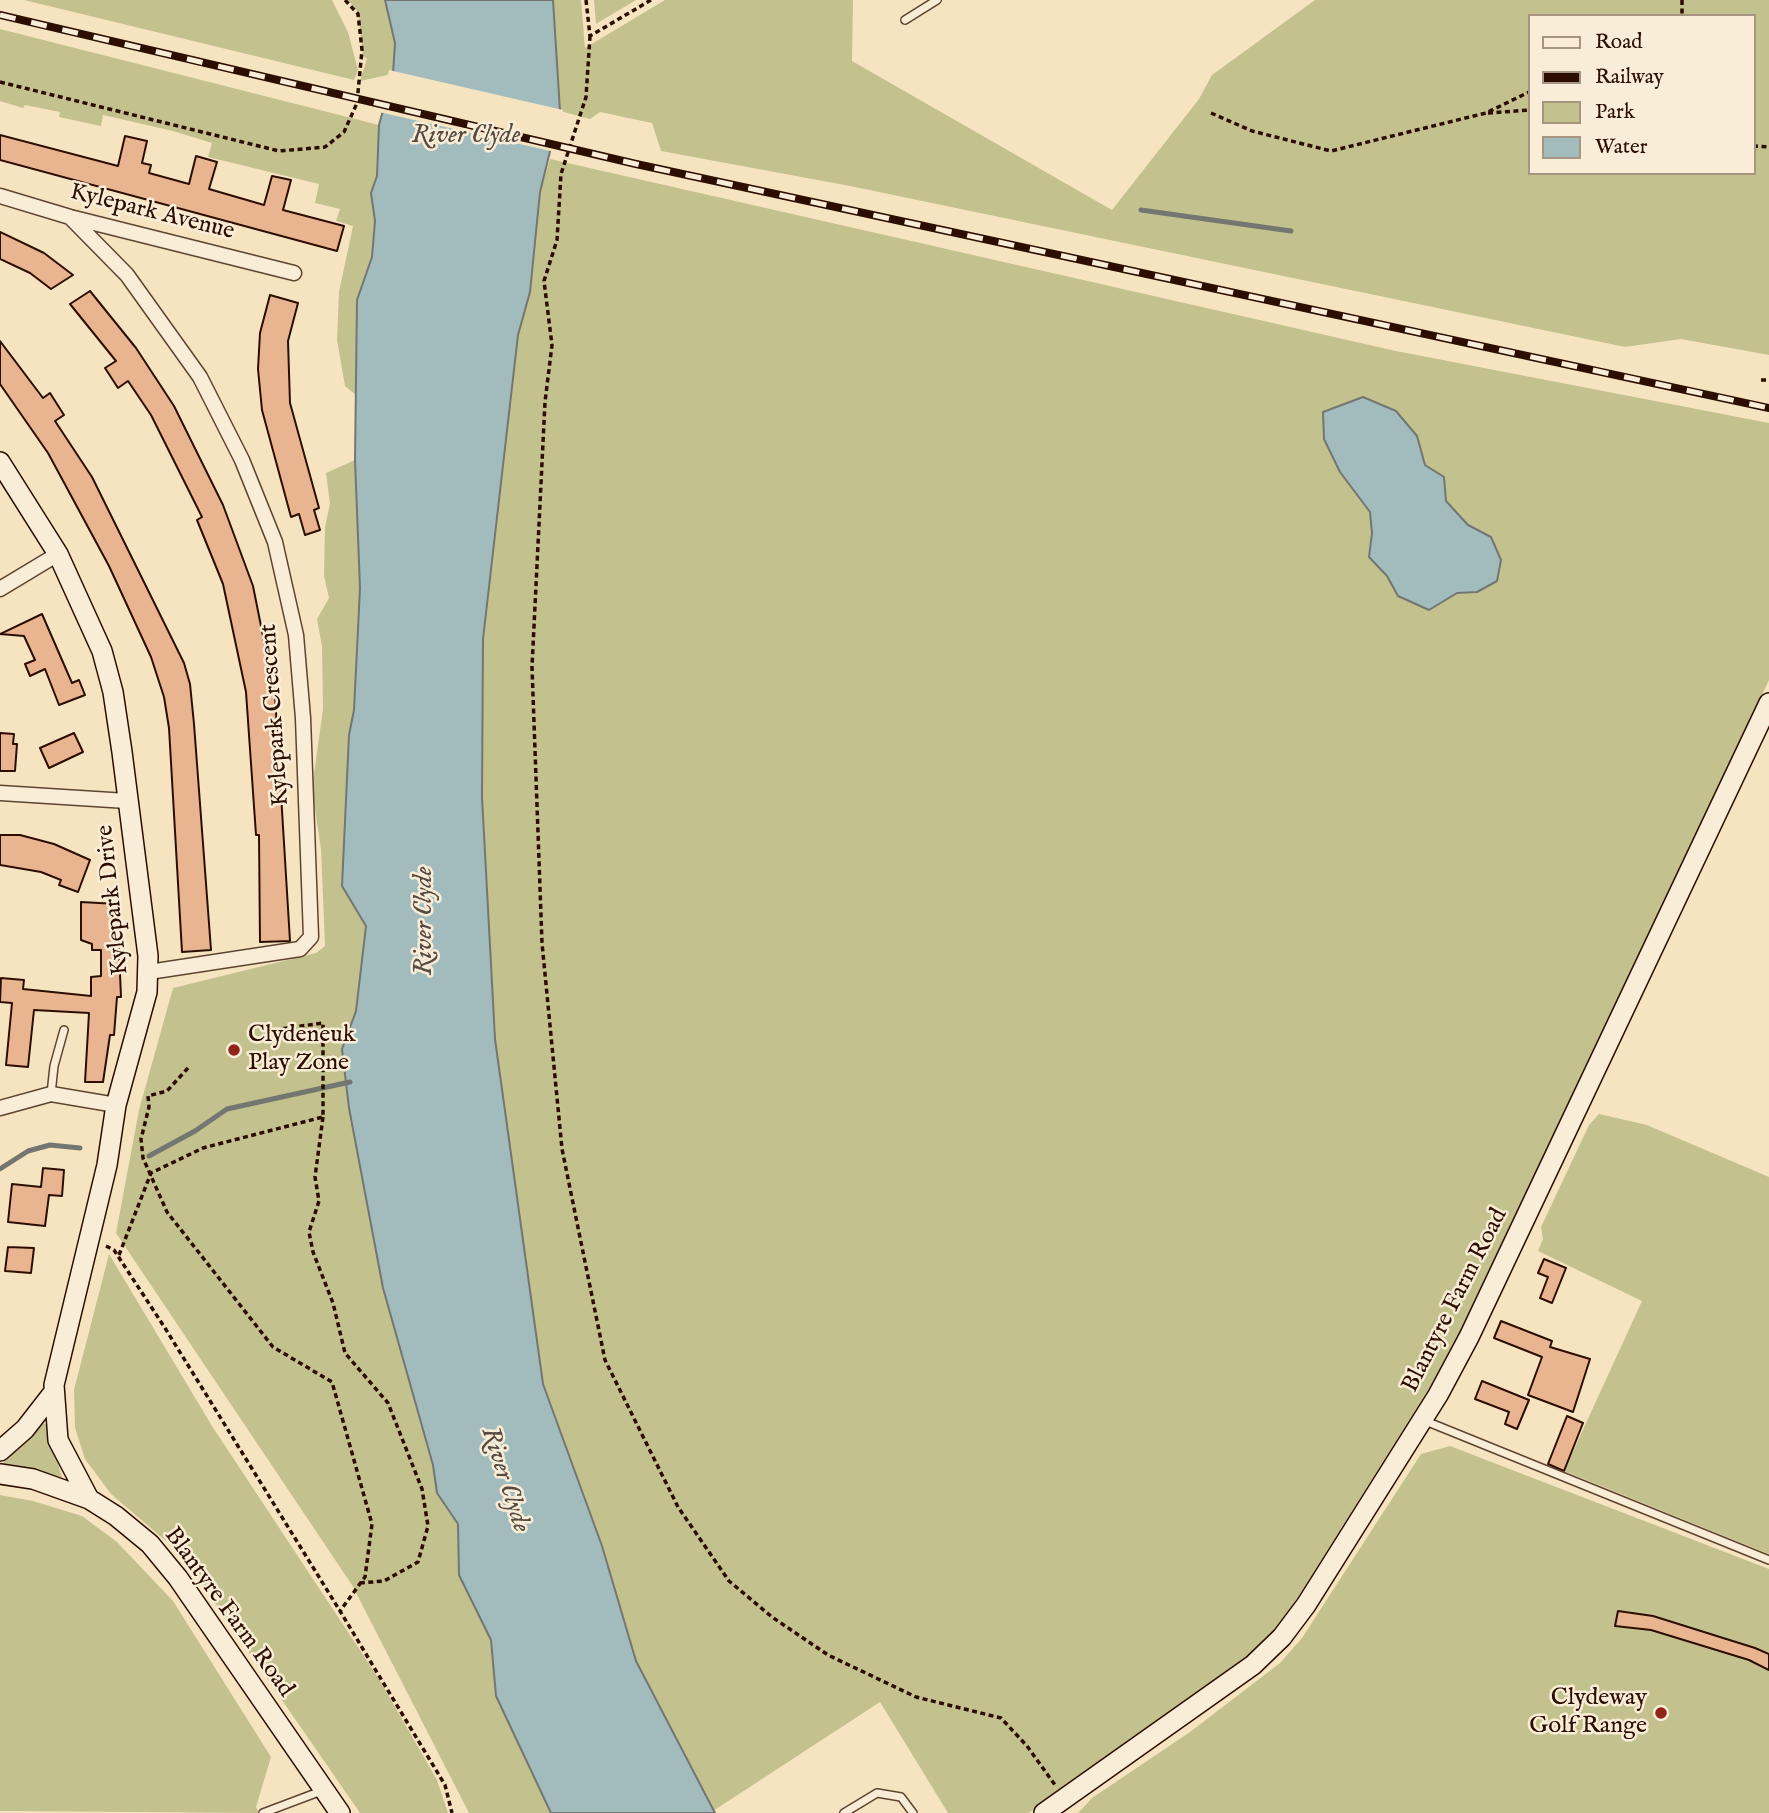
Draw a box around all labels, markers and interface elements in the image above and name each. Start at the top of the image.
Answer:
legend [1528,14,1755,175]
text: Road [1595,29,1642,56]
text: Railway [1595,64,1664,91]
text: Park [1595,99,1635,126]
water label: River Clyde [412,121,520,153]
text: Water [1595,134,1647,161]
street label: Kylepark Avenue [67,179,237,247]
street label: Kylepark Crescent [255,623,297,807]
street label: Kylepark Drive [92,823,136,977]
water label: River Clyde [410,867,442,975]
place label: Clydeneuk Play Zone [248,1022,356,1078]
marker: Clydeneuk Play Zone [226,1042,242,1058]
street label: Blantyre Farm Road [1397,1204,1515,1398]
water label: River Clyde [472,1423,536,1537]
street label: Blantyre Farm Road [157,1523,299,1703]
place label: Clydeway Golf Range [1529,1685,1647,1741]
marker: Clydeway Golf Range [1653,1705,1669,1721]

